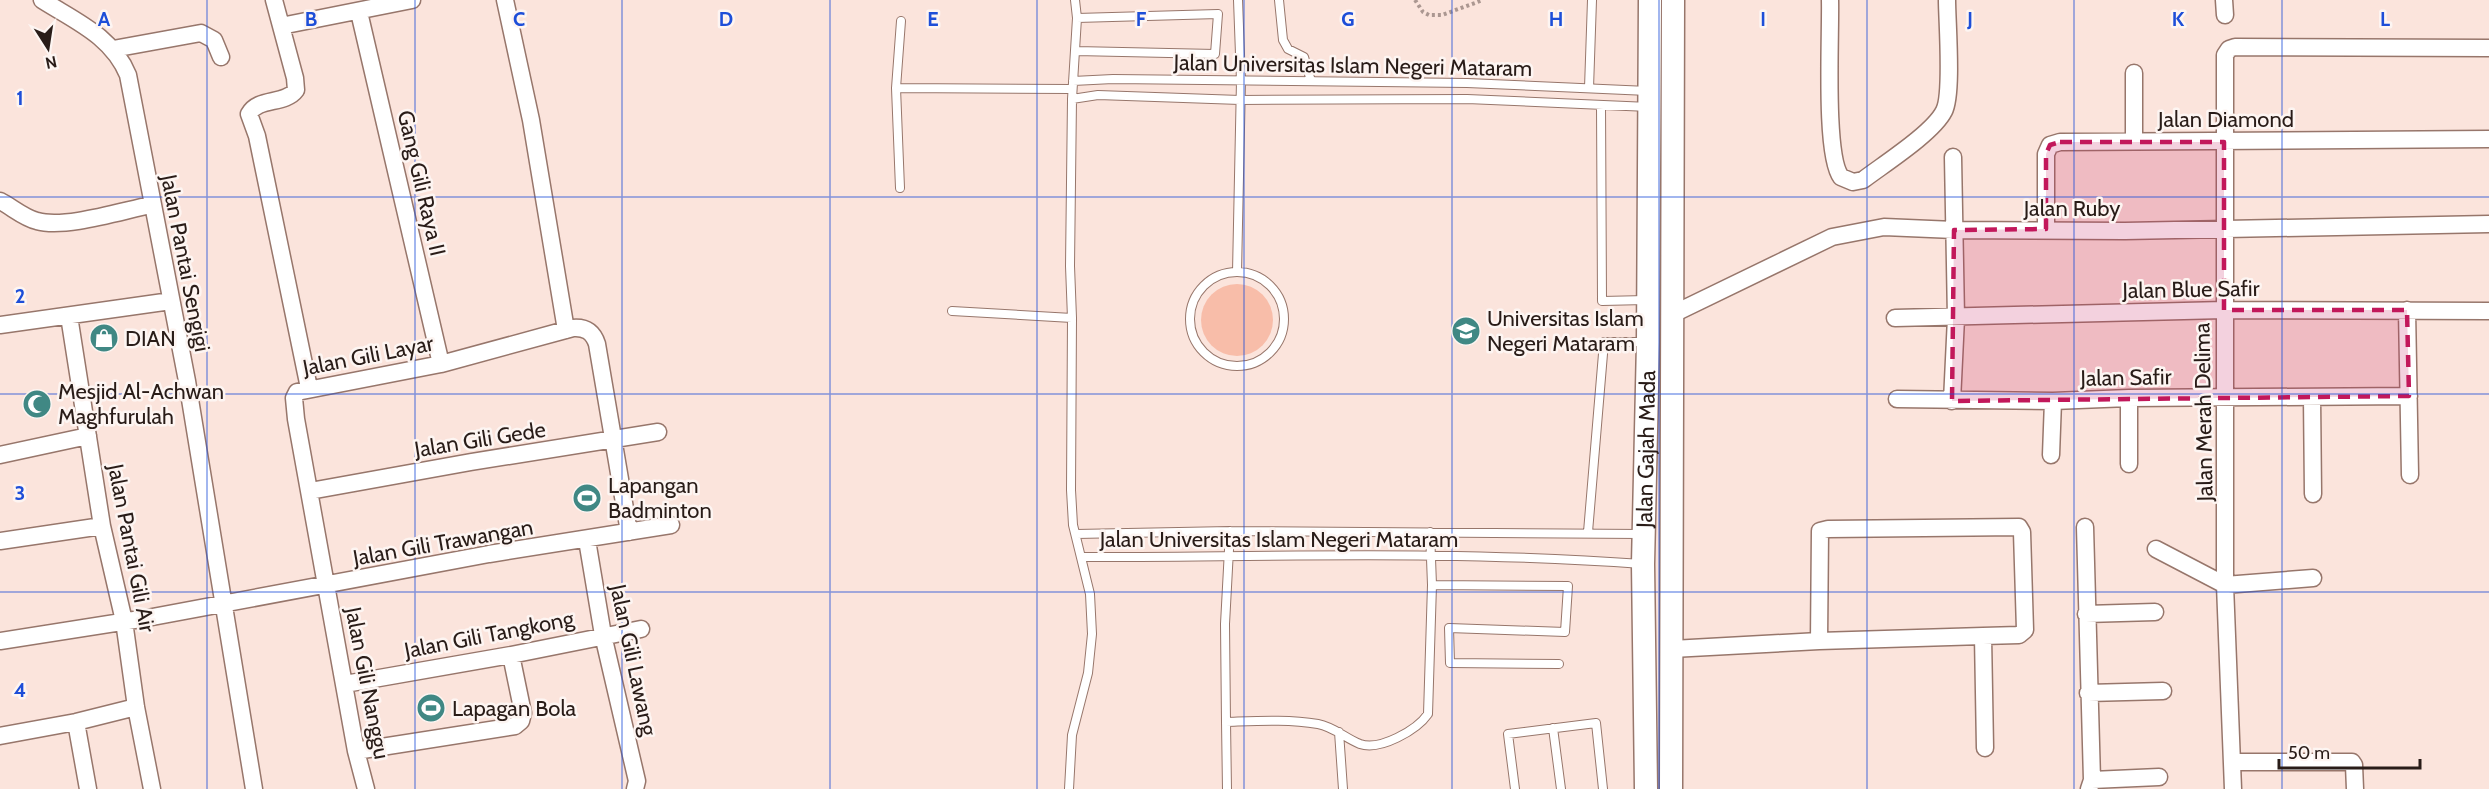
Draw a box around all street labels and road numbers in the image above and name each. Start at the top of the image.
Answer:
street label: Jalan Universitas Islam Negeri Mataram [1173,49,1532,82]
street label: Jalan Diamond [2157,106,2294,133]
street label: Gang Gili Raya II [392,108,451,259]
street label: Jalan Pantai Sengigi [155,171,216,354]
street label: Jalan Ruby [2023,195,2120,222]
street label: Jalan Blue Safir [2121,275,2260,304]
street label: Jalan Merah Delima [2188,322,2219,503]
street label: Jalan Gili Layar [299,330,436,382]
street label: Jalan Safir [2079,363,2172,392]
street label: Jalan Gajah Mada [1631,370,1661,529]
street label: Jalan Gili Gede [412,416,548,463]
street label: Jalan Pantai Gili Air [102,461,161,635]
street label: Jalan Gili Trawangan [350,513,535,572]
street label: Jalan Universitas Islam Negeri Mataram [1099,526,1458,553]
street label: Jalan Gili Lawang [604,581,663,739]
street label: Jalan Gili Nanggu [339,604,396,762]
street label: Jalan Gili Tangkong [401,605,577,664]

